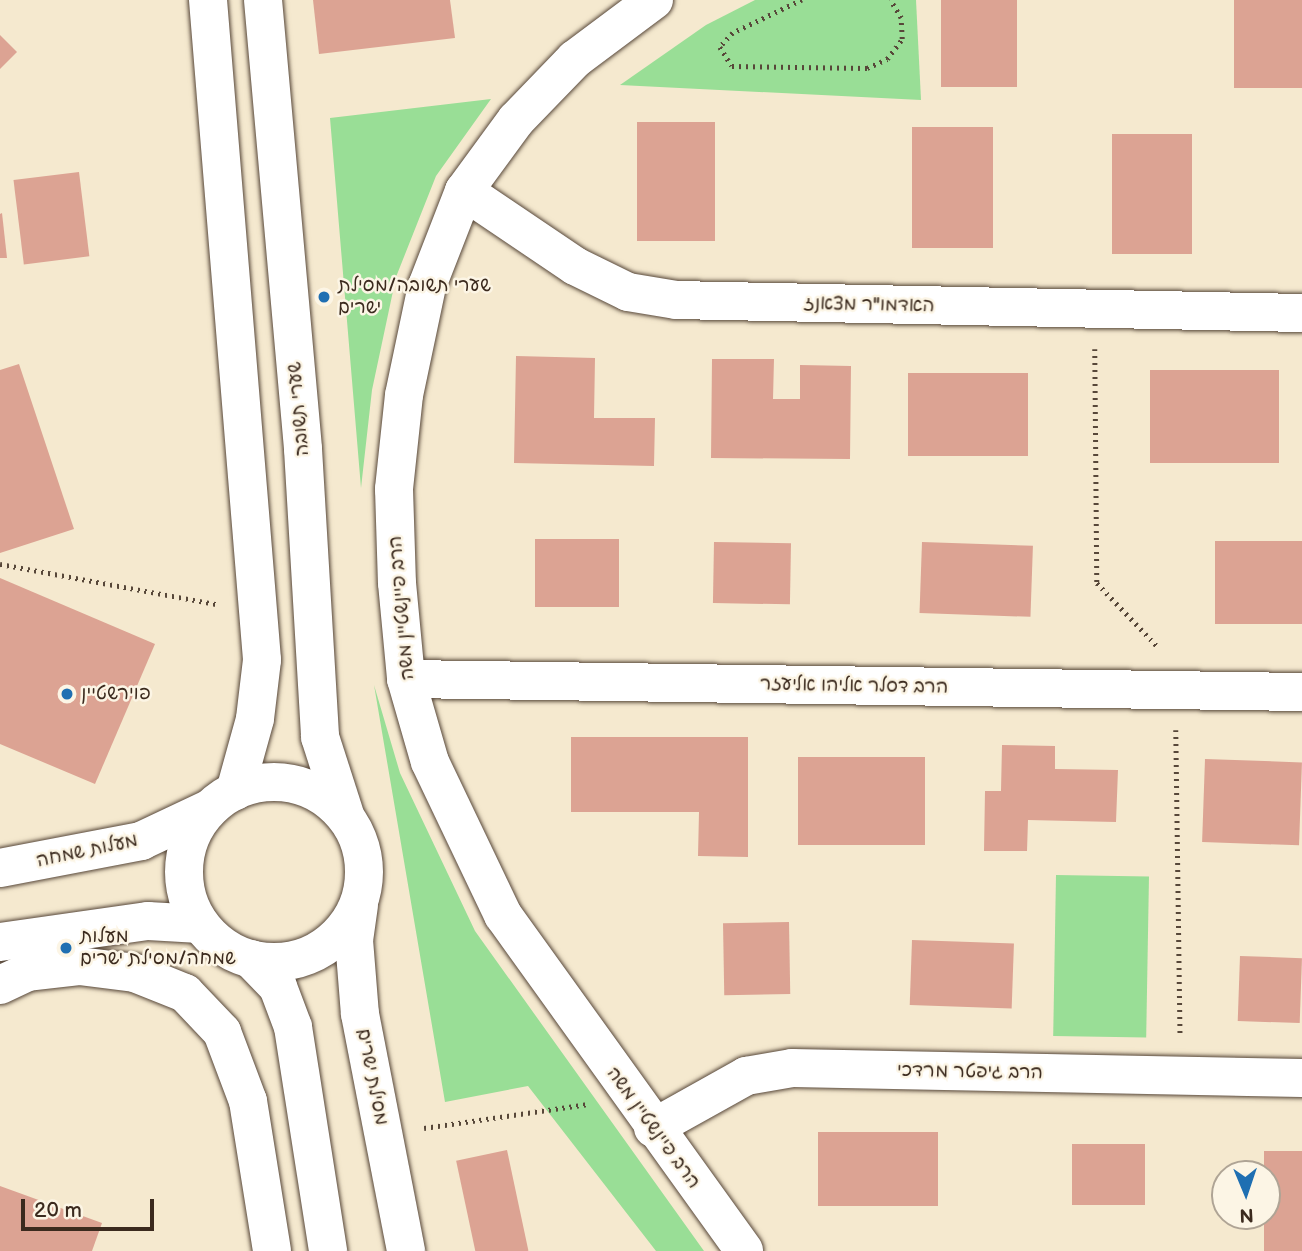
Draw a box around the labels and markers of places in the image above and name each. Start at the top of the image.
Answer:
place label: שערי תשובה/מסילת ישרים [338,275,491,319]
marker: שערי תשובה/מסילת ישרים [316,289,332,305]
place label: פוירשטיין [81,683,151,705]
marker: פוירשטיין [59,686,75,702]
place label: מעלות שמחה/מסילת ישרים [80,926,236,970]
marker: מעלות שמחה/מסילת ישרים [58,940,74,956]

